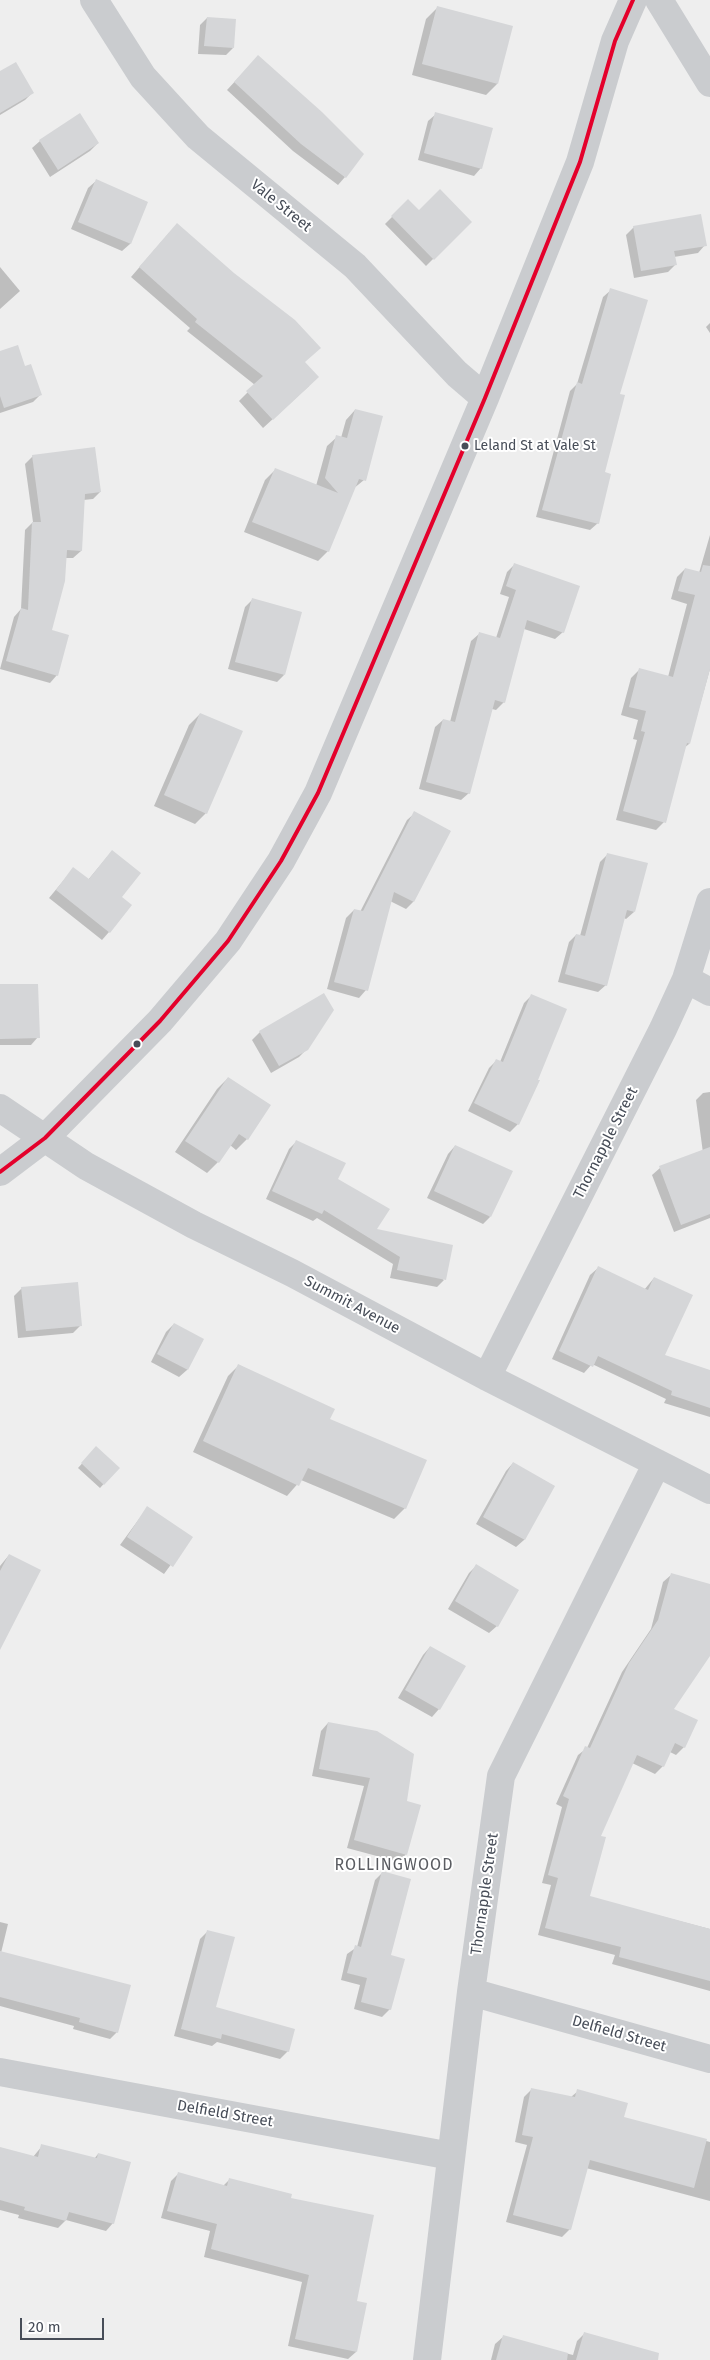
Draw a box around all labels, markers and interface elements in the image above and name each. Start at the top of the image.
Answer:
street label: Vale Street [247,176,315,236]
place label: Leland St at Vale St [474,438,596,454]
marker: Leland St at Vale St [460,441,470,451]
unlabelled marker [132,1039,142,1049]
street label: Thornapple Street [570,1084,642,1202]
street label: Summit Avenue [301,1272,403,1338]
street label: Thornapple Street [468,1832,502,1956]
district label: ROLLINGWOOD [333,1856,455,1876]
street label: Delfield Street [570,2012,668,2056]
street label: Delfield Street [176,2097,274,2131]
scale bar [22,2308,106,2340]
text: 20 m [28,2318,61,2336]

